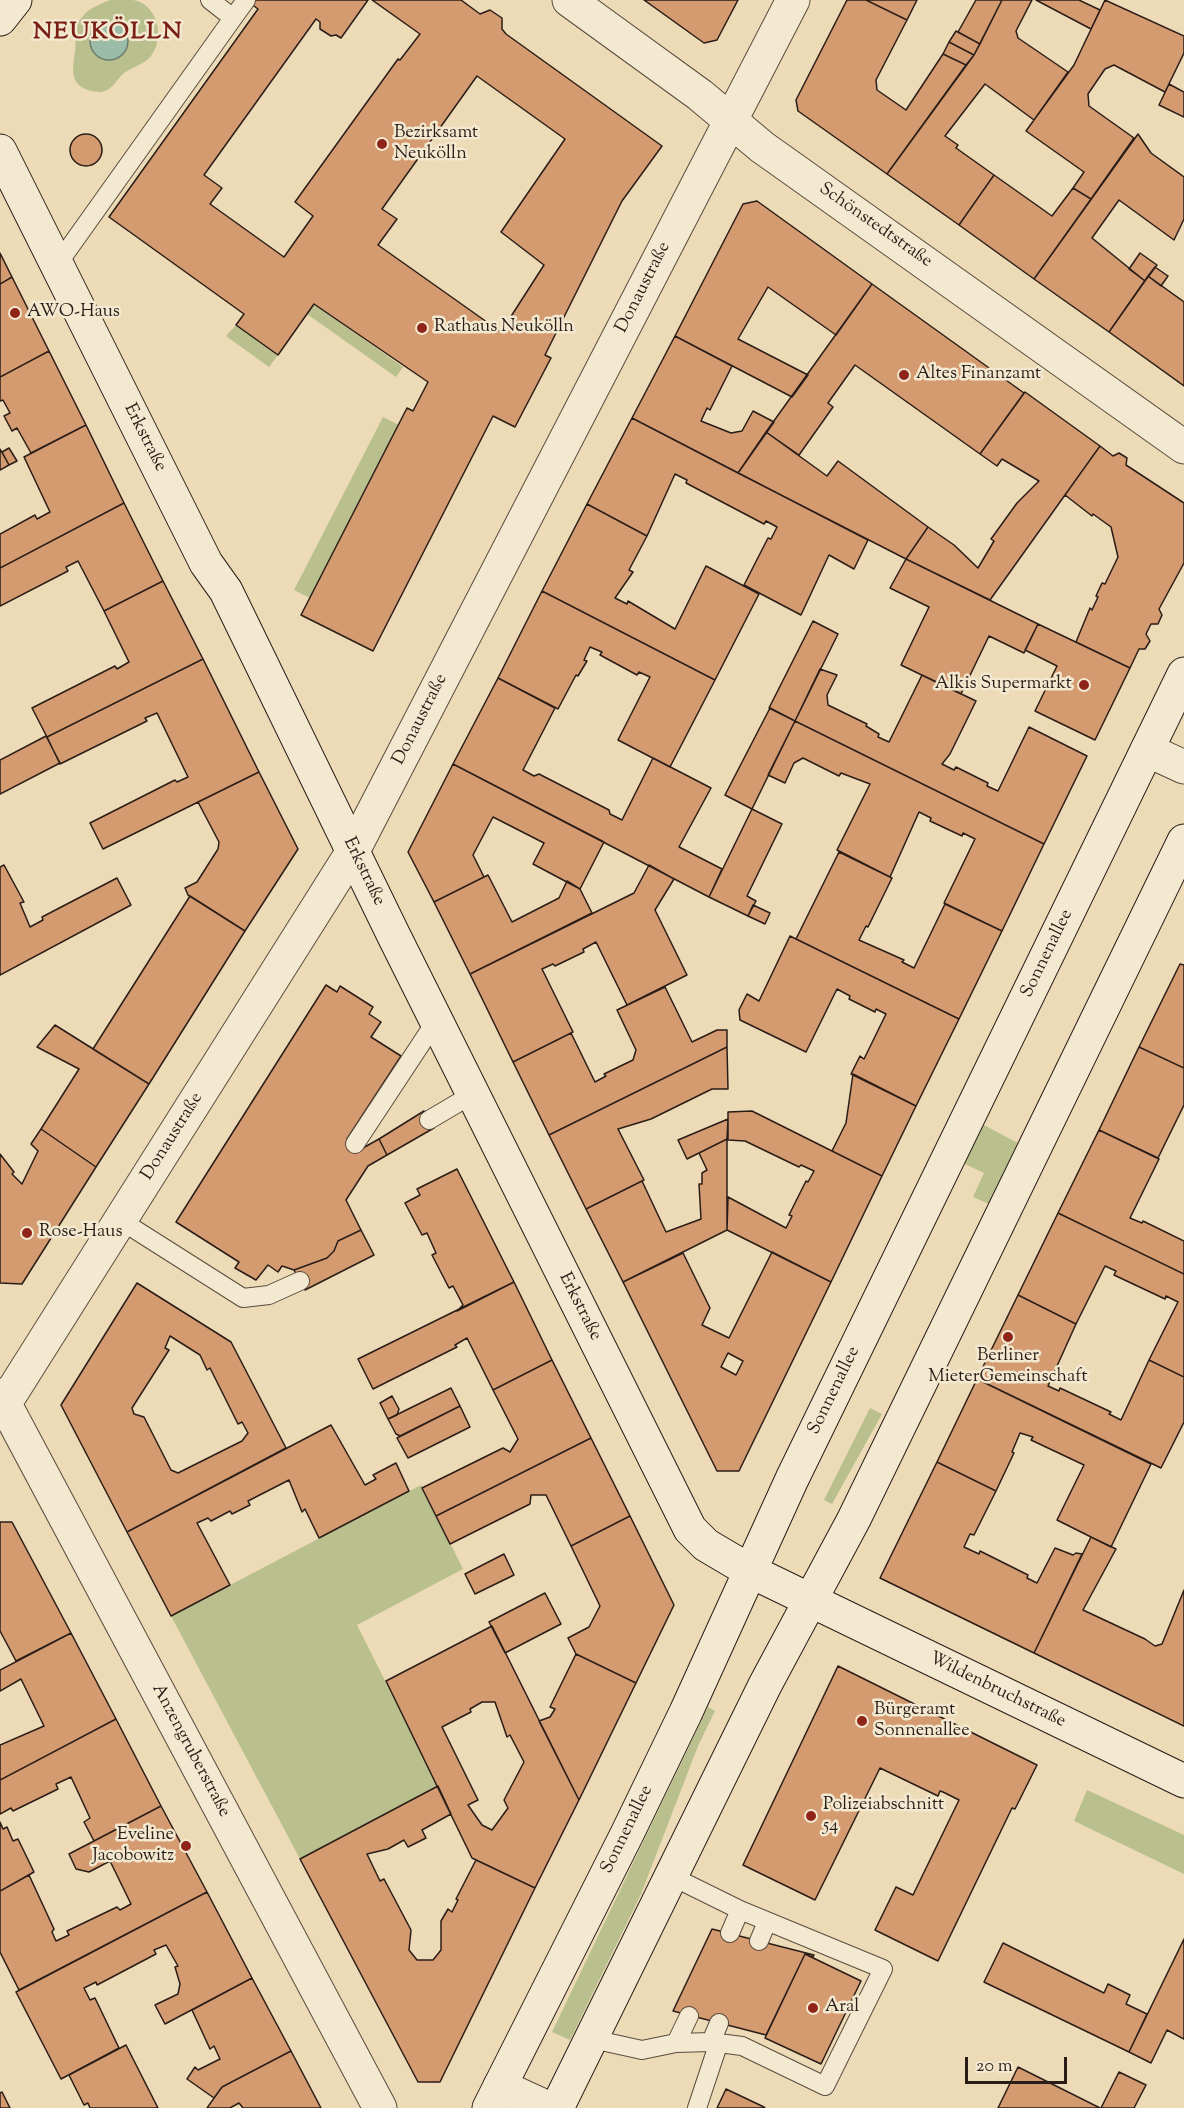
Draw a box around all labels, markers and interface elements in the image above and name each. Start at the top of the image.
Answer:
district label: NEUKÖLLN [33,20,183,48]
place label: Bezirksamt Neukölln [394,123,478,166]
marker: Bezirksamt Neukölln [375,137,389,151]
street label: Schönstedtstraße [814,179,936,273]
street label: Donaustraße [612,239,676,337]
place label: AWO-Haus [27,302,120,324]
marker: AWO-Haus [8,306,22,320]
place label: Rathaus Neukölln [434,317,574,339]
marker: Rathaus Neukölln [415,321,429,335]
place label: Altes Finanzamt [916,364,1041,386]
marker: Altes Finanzamt [897,368,911,382]
street label: Erkstraße [118,400,170,476]
street label: Donaustraße [389,671,453,769]
place label: Alkis Supermarkt [935,674,1072,696]
marker: Alkis Supermarkt [1077,678,1091,692]
street label: Erkstraße [337,834,389,910]
street label: Sonnenallee [1017,906,1079,1002]
street label: Donaustraße [138,1089,208,1185]
place label: Rose-Haus [39,1222,123,1244]
marker: Rose-Haus [20,1226,34,1240]
street label: Erkstraße [553,1269,605,1345]
marker: Berliner MieterGemeinschaft [1001,1330,1015,1344]
street label: Sonnenallee [804,1343,866,1439]
place label: Berliner MieterGemeinschaft [928,1346,1088,1388]
street label: Wildenbruchstraße [925,1649,1069,1733]
street label: Anzengruberstraße [146,1681,234,1821]
place label: Bürgeramt Sonnenallee [874,1700,970,1742]
marker: Bürgeramt Sonnenallee [855,1714,869,1728]
street label: Sonnenallee [597,1782,659,1878]
place label: Polizeiabschnitt 54 [823,1795,944,1838]
marker: Polizeiabschnitt 54 [804,1809,818,1823]
place label: Eveline Jacobowitz [92,1825,174,1868]
marker: Eveline Jacobowitz [179,1839,193,1853]
place label: Aral [825,1997,859,2019]
marker: Aral [806,2001,820,2015]
scale bar [968,2045,1070,2083]
text: 20 m [976,2054,1013,2080]

